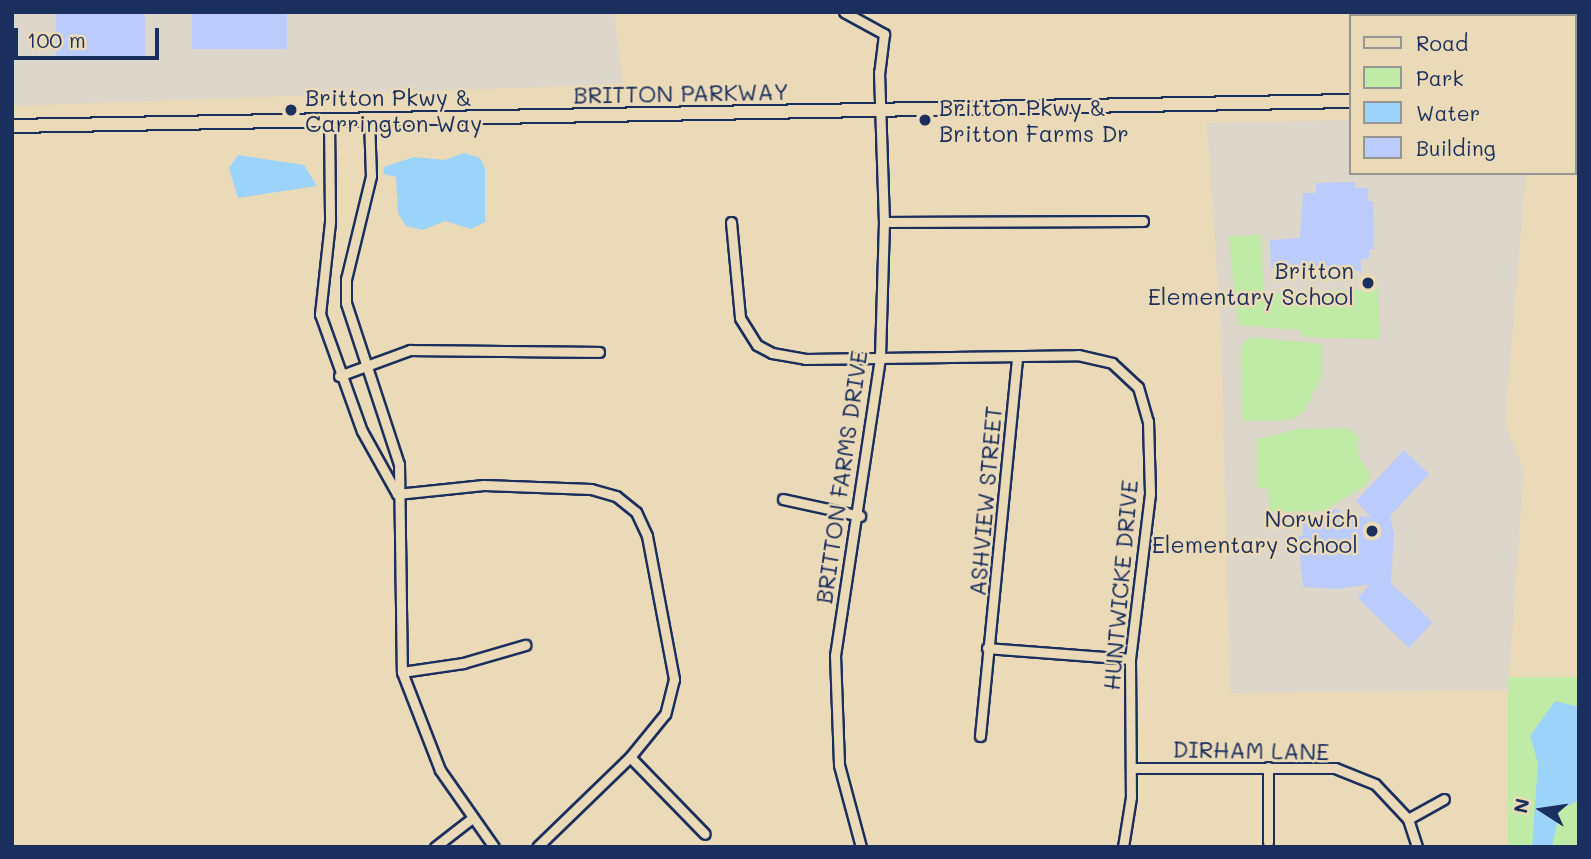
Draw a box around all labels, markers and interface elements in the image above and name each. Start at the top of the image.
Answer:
scale bar [18,14,163,58]
legend [1350,14,1577,175]
text: 100 m [27,26,86,53]
text: Road [1416,29,1468,56]
text: Park [1416,64,1464,91]
street label: BRITTON PARKWAY [573,77,789,109]
place label: Britton Pkwy & Carrington Way [305,83,482,137]
place label: Britton Pkwy & Britton Farms Dr [939,93,1129,147]
text: Water [1416,99,1480,126]
marker: Britton Pkwy & Carrington Way [283,102,299,118]
marker: Britton Pkwy & Britton Farms Dr [917,112,933,128]
text: Building [1416,134,1496,161]
place label: Britton Elementary School [1148,256,1354,310]
marker: Britton Elementary School [1360,275,1376,291]
street label: BRITTON FARMS DRIVE [810,349,872,605]
street label: ASHVIEW STREET [963,405,1007,597]
street label: HUNTWICKE DRIVE [1097,479,1143,691]
place label: Norwich Elementary School [1152,504,1358,558]
marker: Norwich Elementary School [1364,523,1380,539]
street label: DIRHAM LANE [1172,735,1330,765]
north arrow [1507,775,1577,845]
text: N [1507,796,1535,815]

